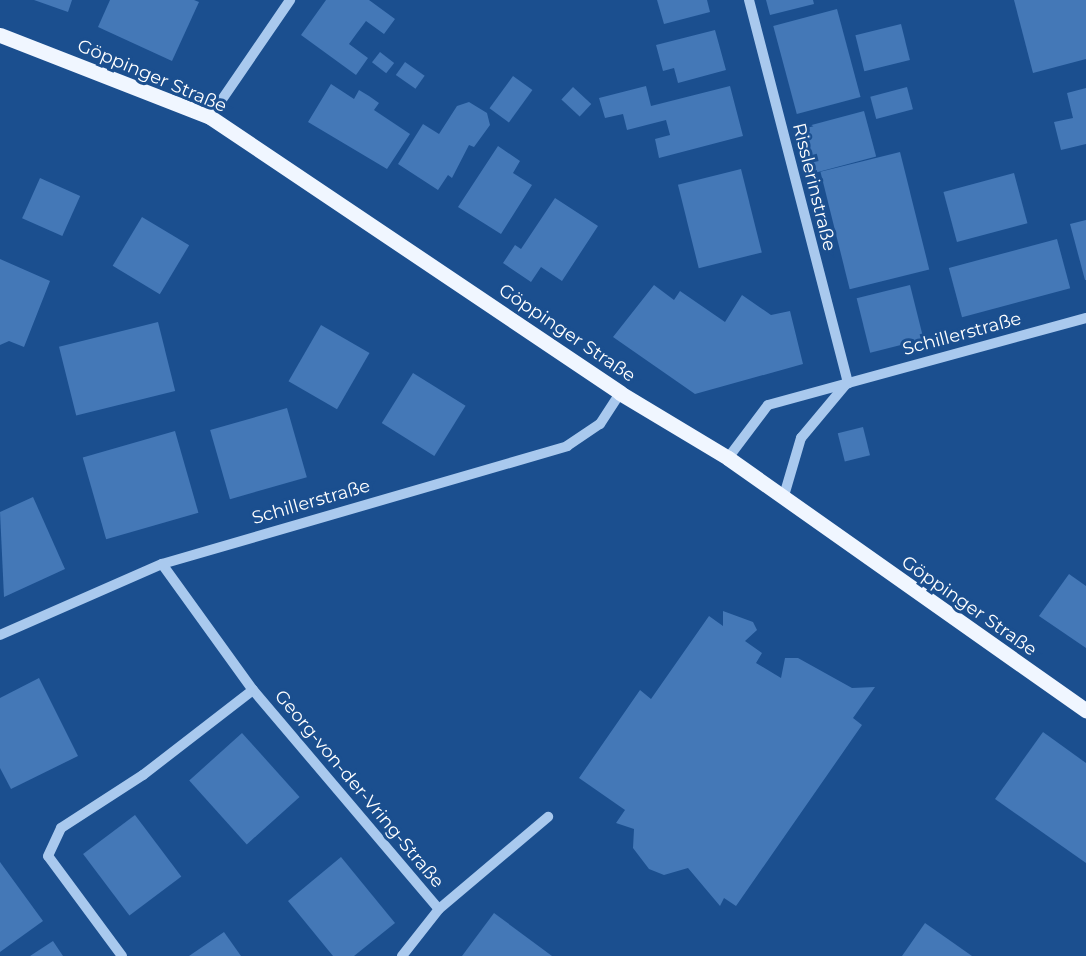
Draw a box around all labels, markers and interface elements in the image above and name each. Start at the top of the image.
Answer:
street label: Göppinger Straße [74,35,230,117]
street label: Risslerinstraße [788,121,840,253]
street label: Göppinger Straße [495,279,639,387]
street label: Schillerstraße [900,308,1024,360]
street label: Schillerstraße [249,475,373,529]
street label: Göppinger Straße [897,551,1041,661]
street label: Georg-von-der-Vring-Straße [270,686,448,892]

